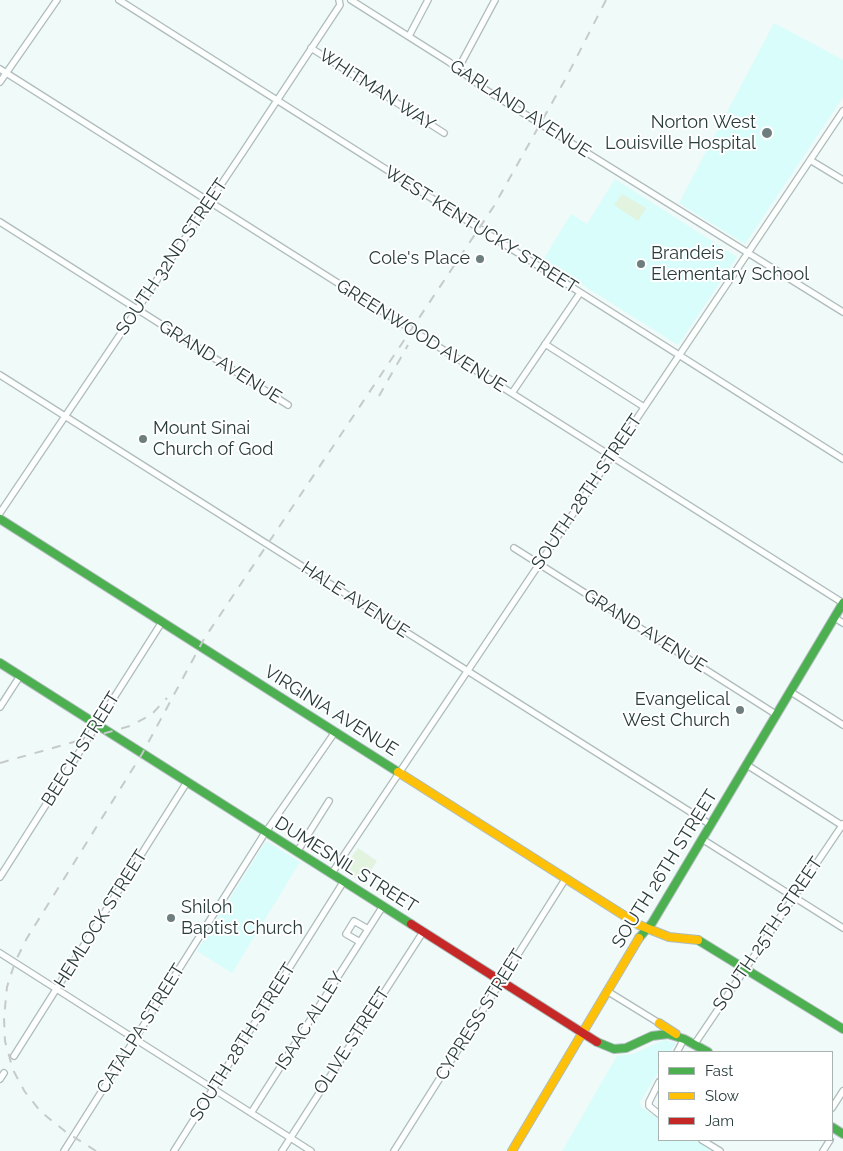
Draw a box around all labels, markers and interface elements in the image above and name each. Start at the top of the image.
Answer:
street label: WHITMAN WAY [315,44,439,136]
street label: GARLAND AVENUE [446,55,594,163]
place label: Norton West Louisville Hospital [605,112,756,154]
marker: Norton West Louisville Hospital [760,126,774,140]
street label: WEST KENTUCKY STREET [380,162,582,298]
street label: SOUTH 32ND STREET [112,175,232,339]
place label: Brandeis Elementary School [651,243,809,286]
place label: Cole's Place [369,248,470,270]
marker: Cole's Place [474,253,486,265]
marker: Brandeis Elementary School [635,258,647,270]
street label: GREENWOOD AVENUE [332,275,510,397]
street label: GRAND AVENUE [155,316,285,408]
street label: SOUTH 28TH STREET [527,410,647,574]
place label: Mount Sinai Church of God [153,418,273,460]
marker: Mount Sinai Church of God [137,433,149,445]
street label: HALE AVENUE [297,557,413,643]
street label: GRAND AVENUE [580,585,710,677]
street label: VIRGINIA AVENUE [260,661,402,761]
street label: BEECH STREET [37,688,125,810]
place label: Evangelical West Church [623,689,730,732]
marker: Evangelical West Church [734,704,746,716]
street label: SOUTH 26TH STREET [608,786,722,952]
street label: DUMESNIL STREET [271,812,421,918]
street label: HEMLOCK STREET [50,846,152,992]
street label: SOUTH 25TH STREET [708,853,828,1015]
place label: Shiloh Baptist Church [181,897,303,940]
marker: Shiloh Baptist Church [165,912,177,924]
street label: CYPRESS STREET [431,945,529,1085]
street label: SOUTH 28TH STREET [186,959,300,1125]
street label: CATALPA STREET [92,960,190,1098]
street label: ISAAC ALLEY [271,968,349,1074]
street label: OLIVE STREET [310,984,394,1098]
legend [658,1051,833,1141]
text: Fast [705,1062,733,1080]
text: Slow [705,1087,739,1105]
text: Jam [705,1112,734,1130]

